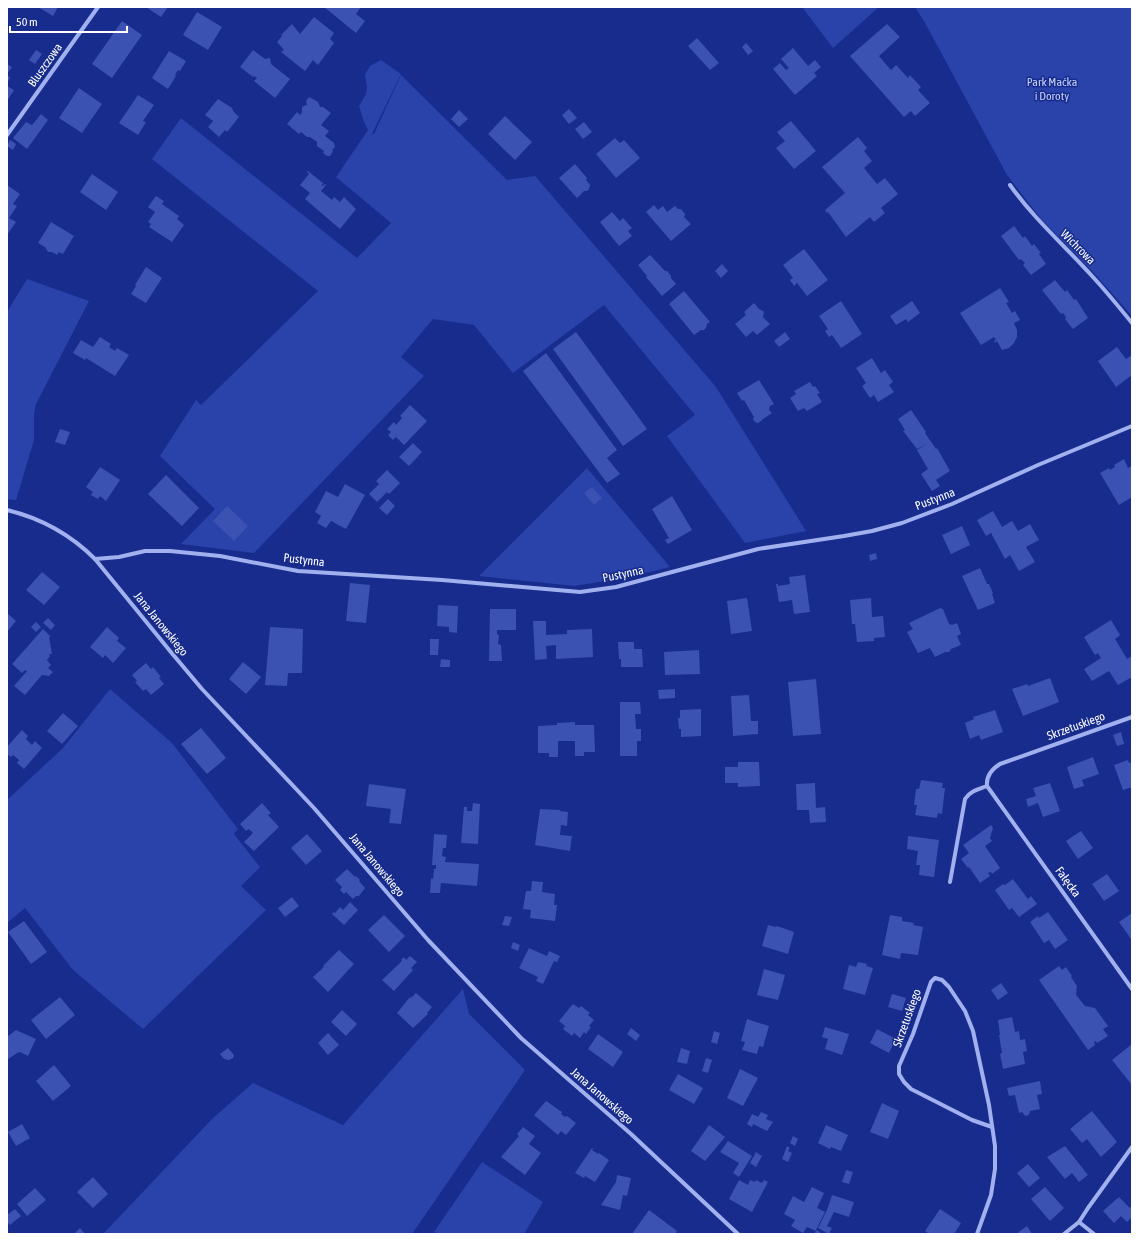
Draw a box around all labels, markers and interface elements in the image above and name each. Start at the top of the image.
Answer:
scale bar [10,8,127,34]
text: 50 m [16,15,38,29]
street label: Bluszczowa [25,41,65,89]
park label: Park Maćka i Doroty [1027,75,1077,103]
street label: Wichrowa [1058,227,1098,267]
street label: Pustynna [913,485,957,513]
street label: Pustynna [283,551,325,569]
street label: Pustynna [601,563,645,585]
street label: Jana Janowskiego [131,589,191,659]
street label: Skrzetuskiego [1045,709,1107,743]
street label: Jana Janowskiego [346,830,408,900]
street label: Fałęcka [1052,864,1084,900]
street label: Skrzetuskiego [890,987,924,1049]
street label: Jana Janowskiego [568,1065,636,1127]

